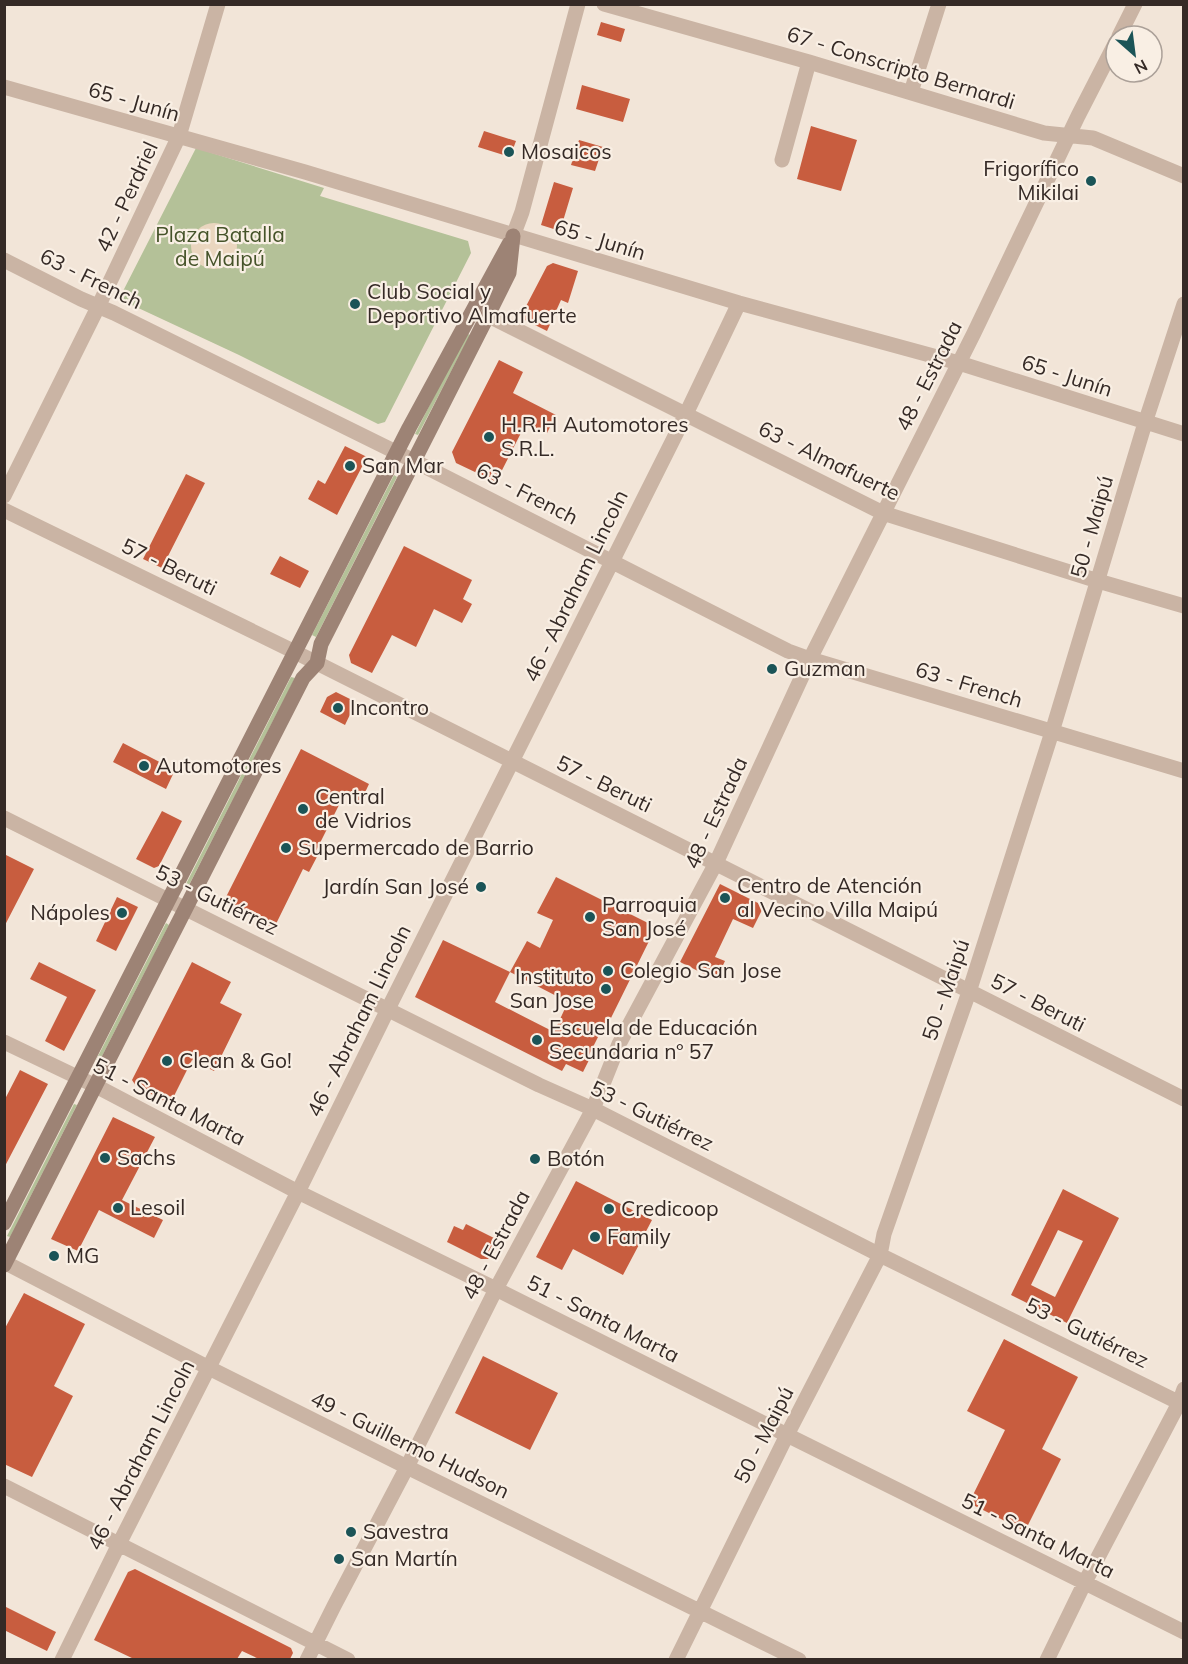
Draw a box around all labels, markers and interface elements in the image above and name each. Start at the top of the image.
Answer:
street label: 67 - Conscripto Bernardi [784,20,1018,114]
north arrow [1104,24,1164,84]
text: N [1131,56,1151,79]
street label: 65 - Junín [86,76,183,126]
street label: 42 - Perdriel [89,137,163,256]
place label: Mosaicos [521,138,612,164]
marker: Mosaicos [502,145,516,159]
place label: Frigorífico Mikilai [983,155,1079,205]
marker: Frigorífico Mikilai [1084,174,1098,188]
street label: 65 - Junín [552,213,649,265]
park label: Plaza Batalla de Maipú [155,221,285,271]
street label: 63 - French [36,242,147,314]
place label: Club Social y Deportivo Almafuerte [367,278,577,328]
marker: Club Social y Deportivo Almafuerte [348,297,362,311]
street label: 48 - Estrada [889,316,967,435]
street label: 65 - Junín [1019,348,1116,402]
place label: H.R.H Automotores S.R.L. [501,411,689,461]
street label: 63 - Almafuerte [754,415,904,506]
marker: H.R.H Automotores S.R.L. [482,430,496,444]
place label: San Mar [362,452,444,478]
street label: 63 - French [472,456,583,530]
marker: San Mar [343,459,357,473]
street label: 50 - Maipú [1064,472,1118,581]
street label: 46 - Abraham Lincoln [517,485,633,686]
street label: 57 - Beruti [117,532,221,600]
place label: Guzman [784,655,866,681]
street label: 63 - French [913,655,1026,713]
marker: Guzman [765,662,779,676]
place label: Incontro [350,694,429,720]
marker: Incontro [331,701,345,715]
street label: 57 - Beruti [552,749,656,817]
place label: Automotores [156,752,282,778]
street label: 48 - Estrada [678,753,752,873]
marker: Automotores [137,759,151,773]
place label: Central de Vidrios [315,783,412,833]
marker: Central de Vidrios [296,802,310,816]
place label: Supermercado de Barrio [298,834,534,860]
marker: Supermercado de Barrio [279,841,293,855]
street label: 53 - Gutiérrez [152,858,283,940]
place label: Centro de Atención al Vecino Villa Maipú [737,872,938,922]
place label: Jardín San José [322,873,469,899]
marker: Jardín San José [474,880,488,894]
place label: Parroquia San José [602,891,697,941]
marker: Centro de Atención al Vecino Villa Maipú [718,891,732,905]
place label: Nápoles [30,899,110,925]
marker: Nápoles [115,906,129,920]
marker: Parroquia San José [583,910,597,924]
street label: 46 - Abraham Lincoln [300,920,416,1121]
street label: 50 - Maipú [916,936,975,1044]
place label: Colegio San Jose [620,957,781,983]
place label: Instituto San Jose [510,963,594,1013]
marker: Colegio San Jose [601,964,615,978]
street label: 57 - Beruti [987,967,1090,1037]
marker: Instituto San Jose [599,982,613,996]
place label: Escuela de Educación Secundaria nº 57 [549,1014,758,1064]
marker: Escuela de Educación Secundaria nº 57 [530,1033,544,1047]
place label: Clean & Go! [179,1047,292,1073]
street label: 51 - Santa Marta [89,1052,250,1151]
marker: Clean & Go! [160,1054,174,1068]
street label: 53 - Gutiérrez [587,1074,718,1156]
place label: Sachs [117,1144,176,1170]
place label: Botón [547,1145,605,1171]
marker: Sachs [98,1151,112,1165]
marker: Botón [528,1152,542,1166]
street label: 48 - Estrada [455,1185,535,1304]
place label: Lesoil [130,1194,185,1220]
place label: Credicoop [621,1195,719,1221]
marker: Lesoil [111,1201,125,1215]
marker: Credicoop [602,1202,616,1216]
place label: Family [607,1223,671,1249]
marker: Family [588,1230,602,1244]
place label: MG [66,1242,99,1268]
marker: MG [47,1249,61,1263]
street label: 51 - Santa Marta [523,1269,684,1368]
street label: 53 - Gutiérrez [1022,1291,1153,1373]
street label: 46 - Abraham Lincoln [81,1355,199,1554]
street label: 50 - Maipú [728,1382,799,1487]
street label: 49 - Guillermo Hudson [307,1385,514,1504]
street label: 51 - Santa Marta [958,1487,1119,1583]
place label: Savestra [363,1518,449,1544]
marker: Savestra [344,1525,358,1539]
place label: San Martín [351,1545,458,1571]
marker: San Martín [332,1552,346,1566]

